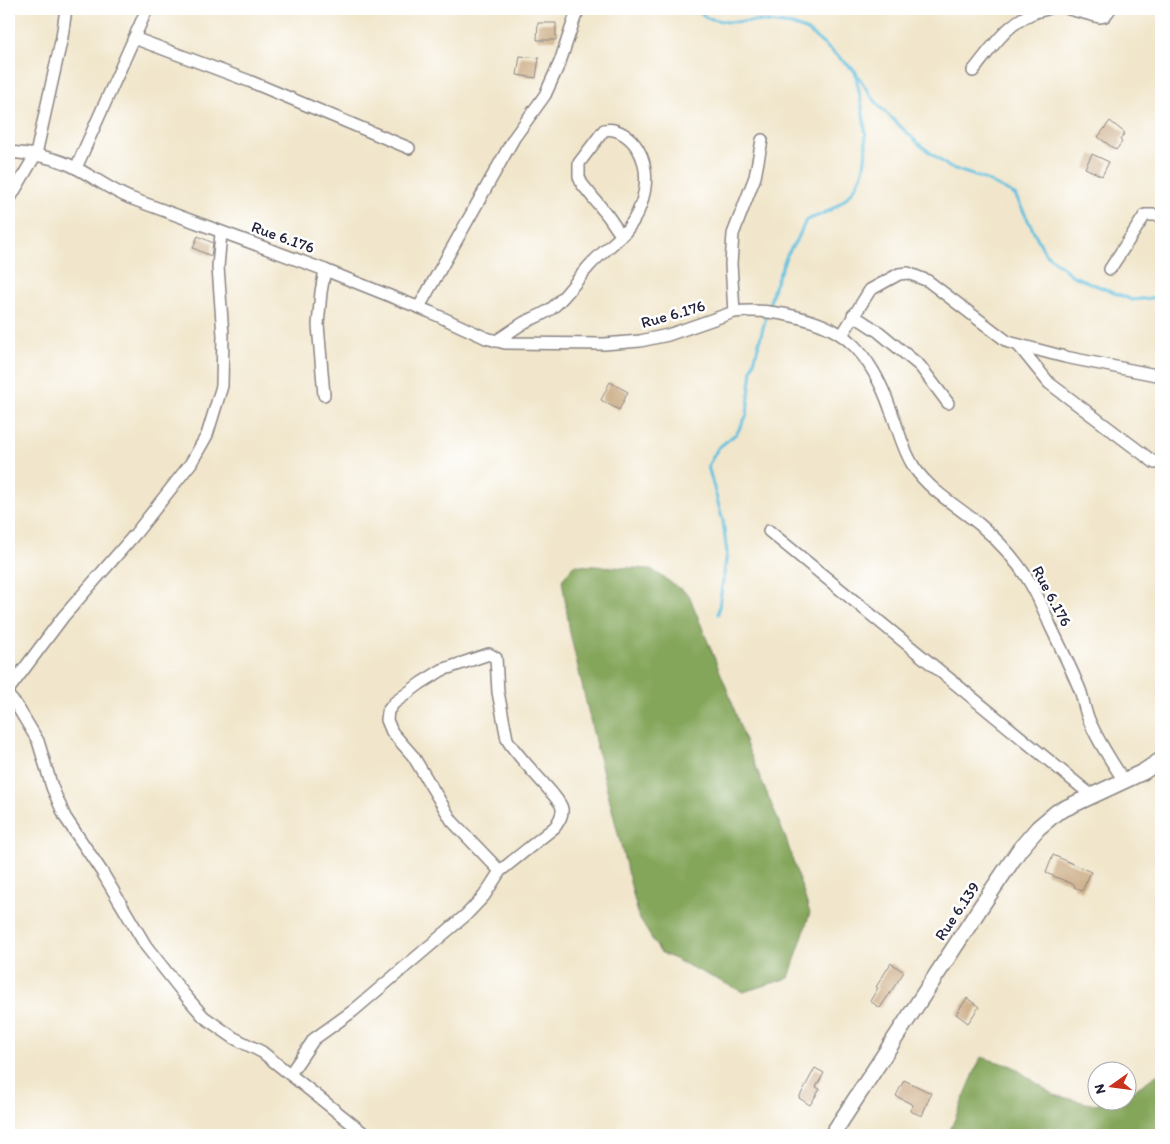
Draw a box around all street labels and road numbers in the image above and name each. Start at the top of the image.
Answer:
street label: Rue 6.176 [249,217,317,257]
street label: Rue 6.176 [639,296,707,332]
street label: Rue 6.176 [1028,562,1076,630]
street label: Rue 6.139 [930,878,984,944]

